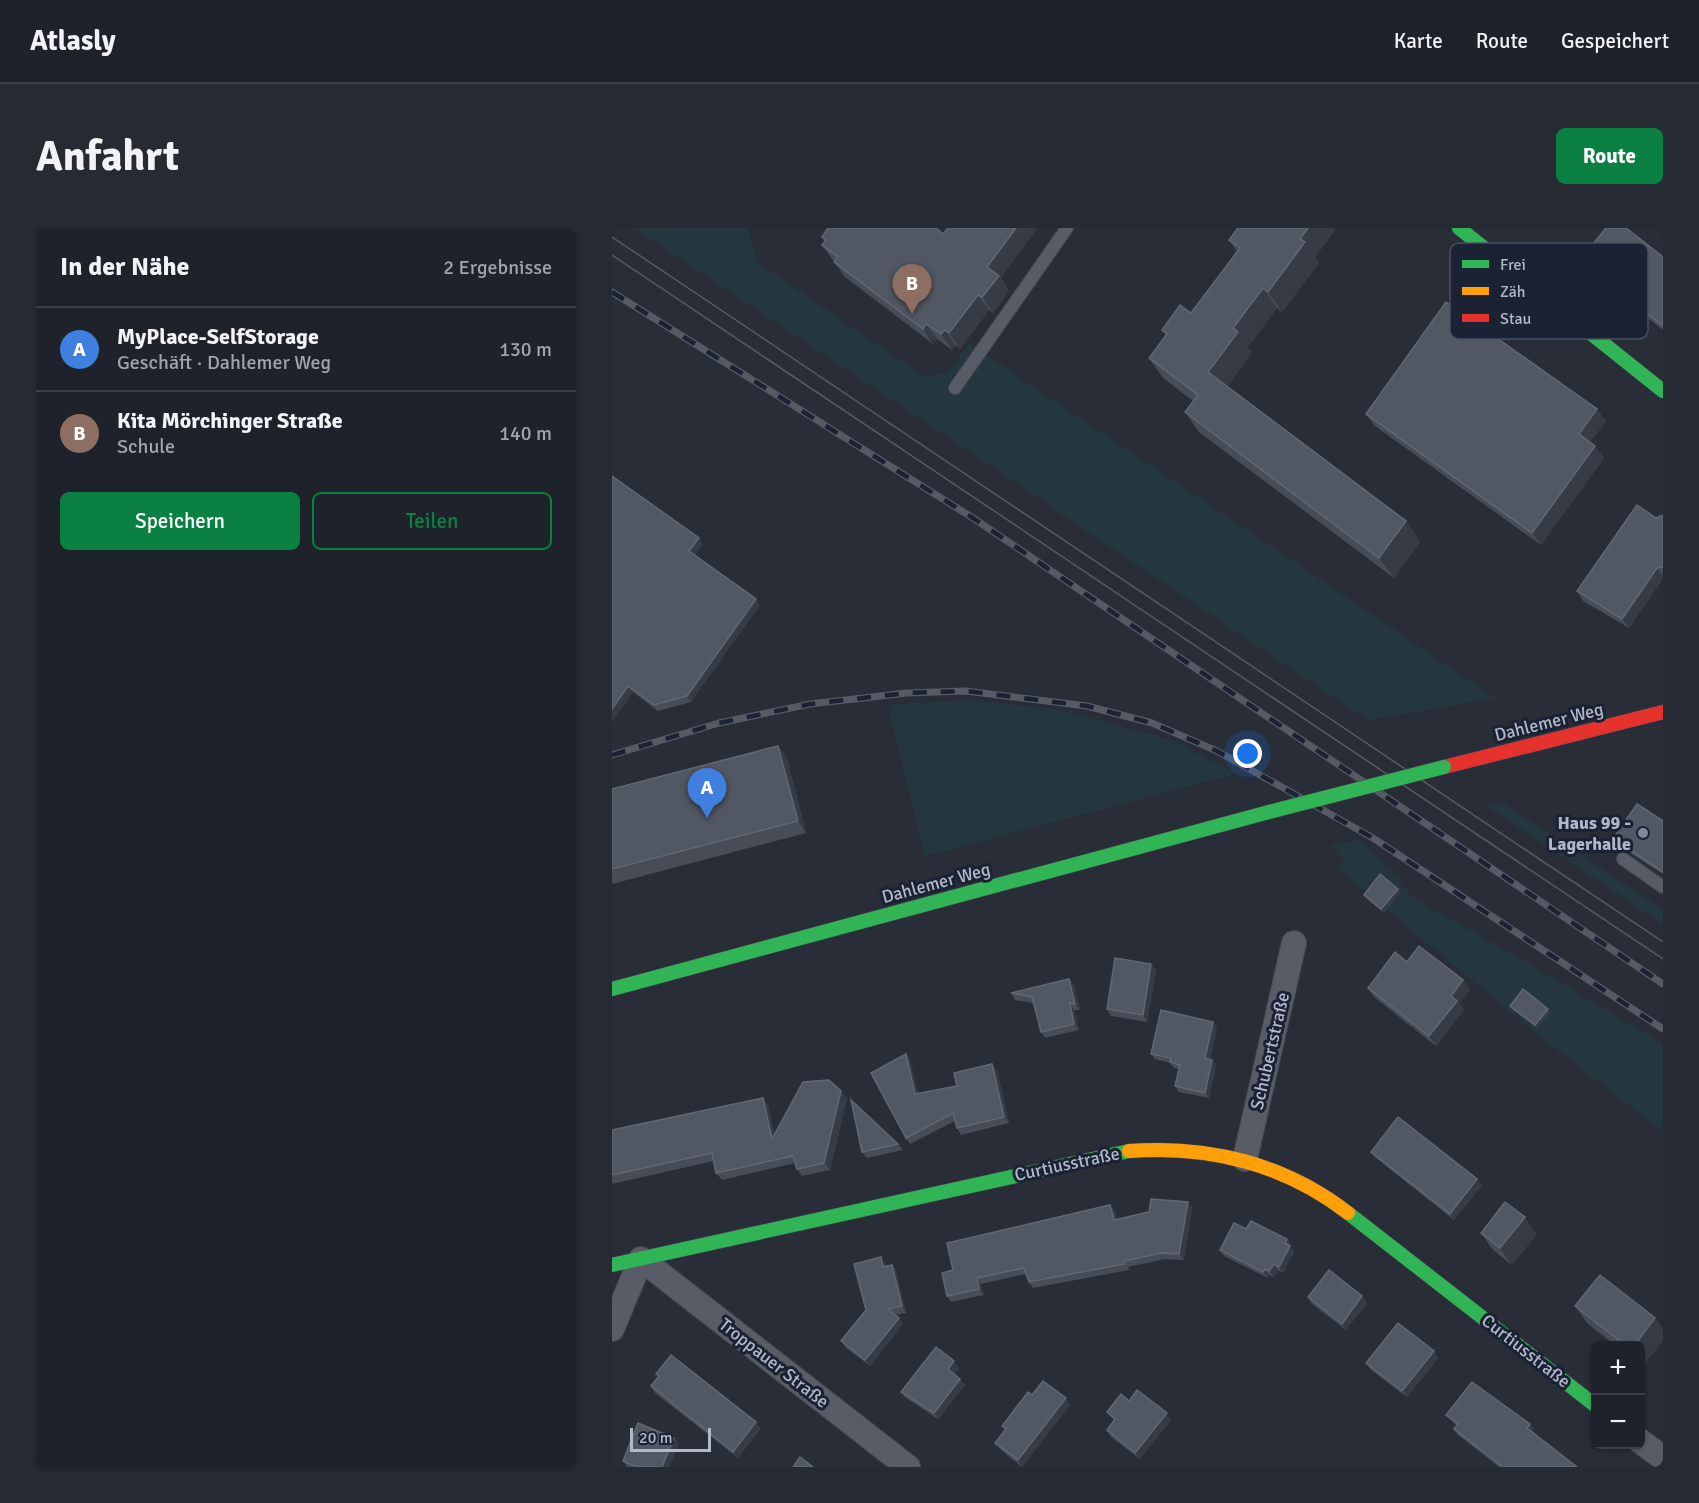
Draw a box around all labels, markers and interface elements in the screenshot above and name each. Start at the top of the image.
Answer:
text: Atlasly [30,24,116,58]
text: Karte [1394,28,1443,54]
text: Route [1476,28,1528,54]
text: Gespeichert [1561,28,1669,54]
button: Route [1556,128,1663,184]
text: Anfahrt [36,131,179,182]
legend [1450,243,1648,339]
text: In der Nähe [60,251,190,283]
text: 2 Ergebnisse [443,255,552,280]
text: Frei [1500,255,1526,275]
pin: B [892,264,932,314]
text: Zäh [1500,282,1526,302]
text: Stau [1500,309,1531,329]
text: MyPlace-SelfStorage [117,323,319,350]
text: A [73,337,86,362]
text: 130 m [499,337,552,362]
text: Geschäft · Dahlemer Weg [117,350,331,375]
text: Kita Mörchinger Straße [117,407,343,434]
text: B [73,421,86,446]
text: 140 m [499,421,552,446]
text: Schule [117,434,175,459]
button: Speichern [60,492,300,550]
button: Teilen [312,492,552,550]
street label: Dahlemer Weg [1492,698,1606,746]
your location [1233,739,1262,768]
pin: A [688,768,727,818]
place label: Haus 99 - Lagerhalle [1548,812,1631,855]
marker: Haus 99 - Lagerhalle [1636,826,1650,840]
street label: Dahlemer Weg [879,858,993,908]
street label: Schubertstraße [1246,990,1294,1112]
street label: Curtiusstraße [1013,1142,1121,1186]
street label: Curtiusstraße [1477,1309,1575,1393]
street label: Troppauer Straße [715,1313,833,1413]
map controls [1591,1341,1645,1449]
button: + [1591,1341,1645,1395]
button: − [1591,1395,1645,1449]
scale bar [630,1425,711,1452]
text: 20 m [639,1428,673,1448]

